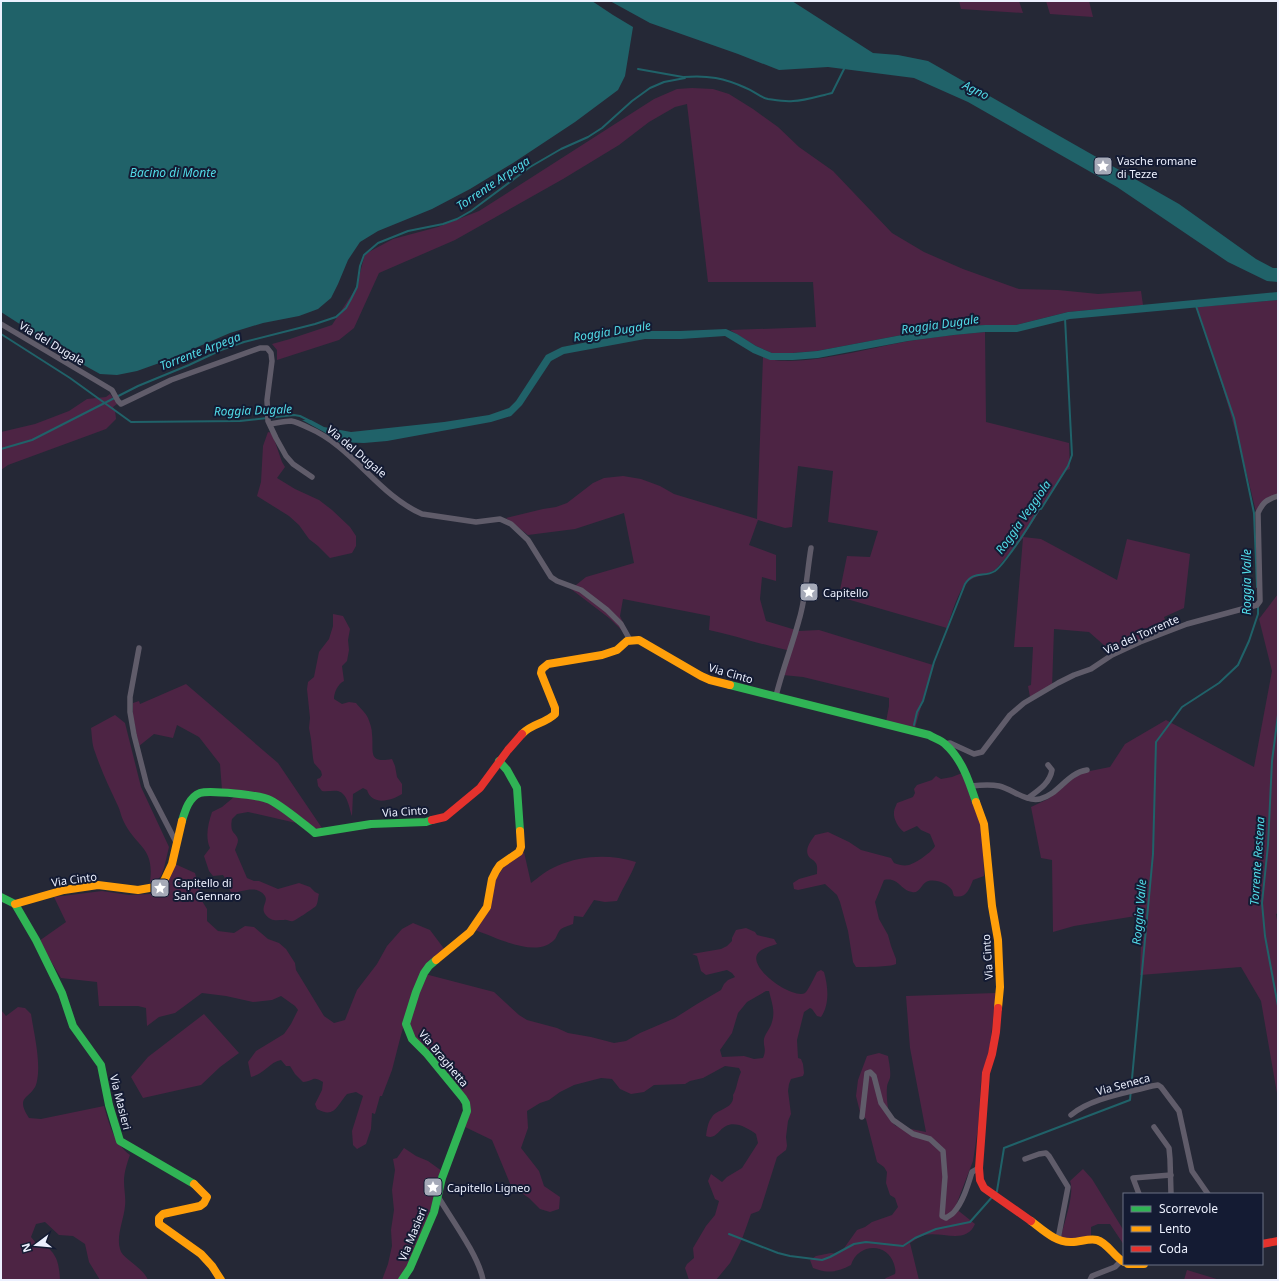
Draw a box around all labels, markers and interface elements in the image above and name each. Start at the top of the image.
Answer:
water label: Agno [959,76,992,104]
water label: Torrente Arpega [453,152,533,214]
place label: Vasche romane di Tezze [1117,153,1196,181]
place icon: Vasche romane di Tezze [1092,155,1114,177]
water label: Bacino di Monte [130,164,216,181]
water label: Roggia Dugale [900,310,980,338]
water label: Roggia Dugale [572,316,652,346]
street label: Via del Dugale [16,318,88,368]
water label: Torrente Arpega [157,328,243,374]
water label: Roggia Dugale [214,400,292,420]
street label: Via del Dugale [324,421,390,481]
water label: Roggia Veggiola [991,477,1055,557]
water label: Roggia Valle [1238,549,1255,615]
place icon: Capitello [798,581,820,603]
place label: Capitello [823,585,869,600]
street label: Via del Torrente [1101,611,1181,657]
street label: Via Cinto [707,659,755,687]
street label: Via Cinto [382,802,429,820]
water label: Torrente Restena [1245,816,1269,906]
street label: Via Cinto [50,868,98,890]
place label: Capitello di San Gennaro [174,875,241,903]
place icon: Capitello di San Gennaro [149,877,171,899]
water label: Roggia Valle [1128,878,1150,946]
street label: Via Cinto [978,933,996,980]
street label: Via Braghetta [416,1026,472,1090]
street label: Via Seneca [1094,1070,1152,1098]
street label: Via Masieri [107,1073,135,1131]
place icon: Capitello Ligneo [422,1176,444,1198]
place label: Capitello Ligneo [447,1180,530,1195]
legend [1123,1193,1263,1265]
text: Scorrevole [1159,1200,1218,1217]
street label: Via Masieri [394,1205,430,1263]
text: Lento [1159,1220,1191,1237]
north arrow [16,1225,56,1265]
text: Coda [1159,1240,1188,1257]
text: N [17,1242,34,1254]

